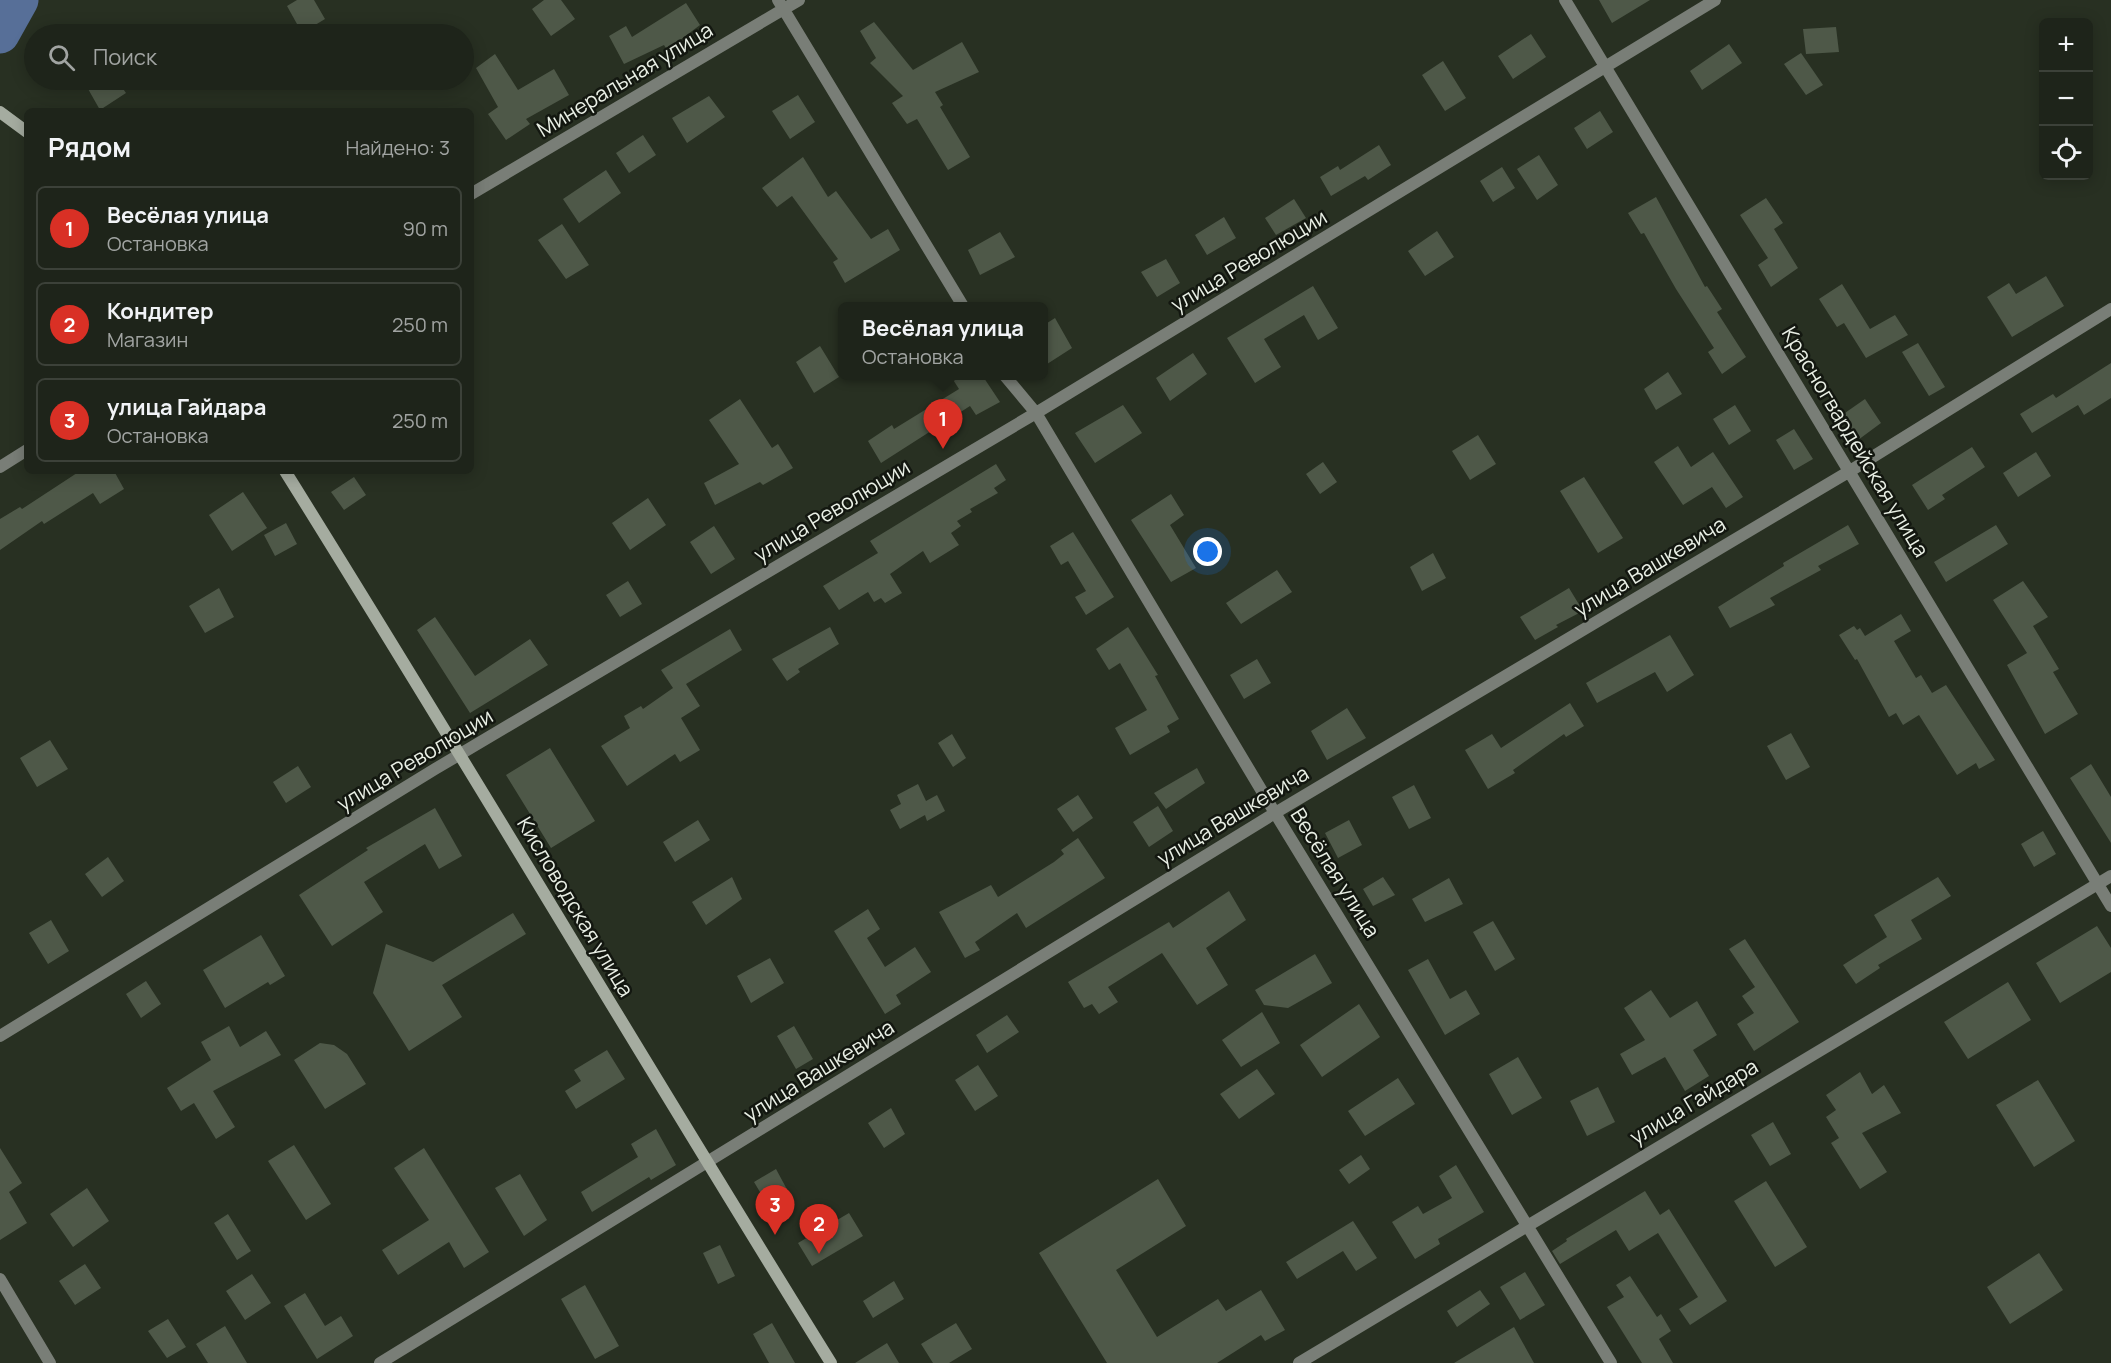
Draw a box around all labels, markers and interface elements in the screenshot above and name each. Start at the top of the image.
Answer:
street label: Минеральная улица [531,15,718,143]
map controls [2039,18,2093,180]
button: + [2039,18,2093,72]
search box [24,24,474,90]
icon: search [45,41,78,74]
text: Поиск [93,42,157,72]
button: − [2039,72,2093,126]
button: locate [2039,126,2093,180]
text: Рядом [48,129,131,165]
text: Найдено: 3 [345,134,450,161]
text: Весёлая улица [107,200,269,230]
street label: улица Революции [1165,202,1332,318]
text: 1 [65,215,74,242]
text: 90 m [402,215,448,242]
text: Остановка [107,230,209,257]
text: Кондитер [107,296,213,326]
popup [838,302,1048,380]
text: 2 [64,311,75,338]
text: 250 m [392,311,448,338]
text: Весёлая улица [862,313,1024,343]
street label: Красногвардейская улица [1776,321,1936,562]
text: Магазин [107,326,188,353]
text: Остановка [862,343,964,370]
text: улица Гайдара [107,392,266,422]
pin: 1 [924,400,962,449]
text: 3 [64,407,75,434]
text: 250 m [392,407,448,434]
text: Остановка [107,422,209,449]
street label: улица Революции [748,452,915,568]
street label: улица Вашкевича [1568,510,1731,623]
your location [1193,537,1222,566]
street label: улица Революции [331,701,498,817]
street label: улица Вашкевича [1151,759,1314,872]
street label: Весёлая улица [1285,802,1387,943]
street label: Кисловодская улица [511,811,641,1002]
street label: улица Вашкевича [738,1013,899,1128]
street label: улица Гайдара [1624,1052,1763,1151]
pin: 3 [756,1186,794,1235]
pin: 2 [800,1204,838,1254]

